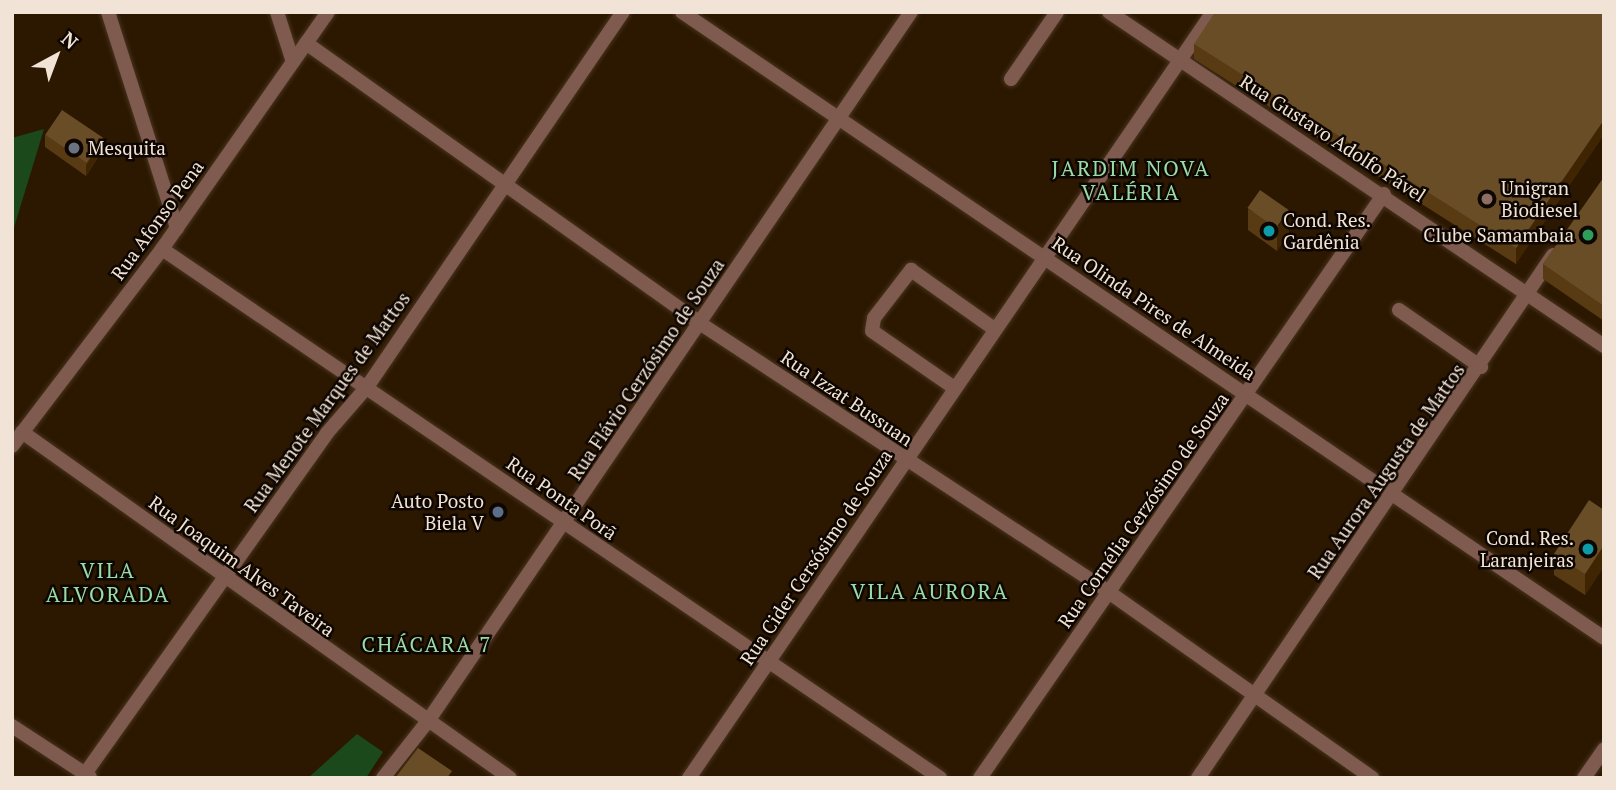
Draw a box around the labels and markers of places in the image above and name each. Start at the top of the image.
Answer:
place label: Mesquita [88,137,166,159]
marker: Mesquita [66,140,82,156]
place label: Unigran Biodiesel [1501,177,1578,221]
marker: Unigran Biodiesel [1479,191,1495,207]
place label: Cond. Res. Gardênia [1283,209,1372,253]
marker: Cond. Res. Gardênia [1261,223,1277,239]
place label: Clube Samambaia [1423,224,1574,246]
marker: Clube Samambaia [1580,227,1596,243]
place label: Auto Posto Biela V [391,490,484,534]
marker: Auto Posto Biela V [490,504,506,520]
place label: Cond. Res. Laranjeiras [1480,527,1574,571]
marker: Cond. Res. Laranjeiras [1580,541,1596,557]

